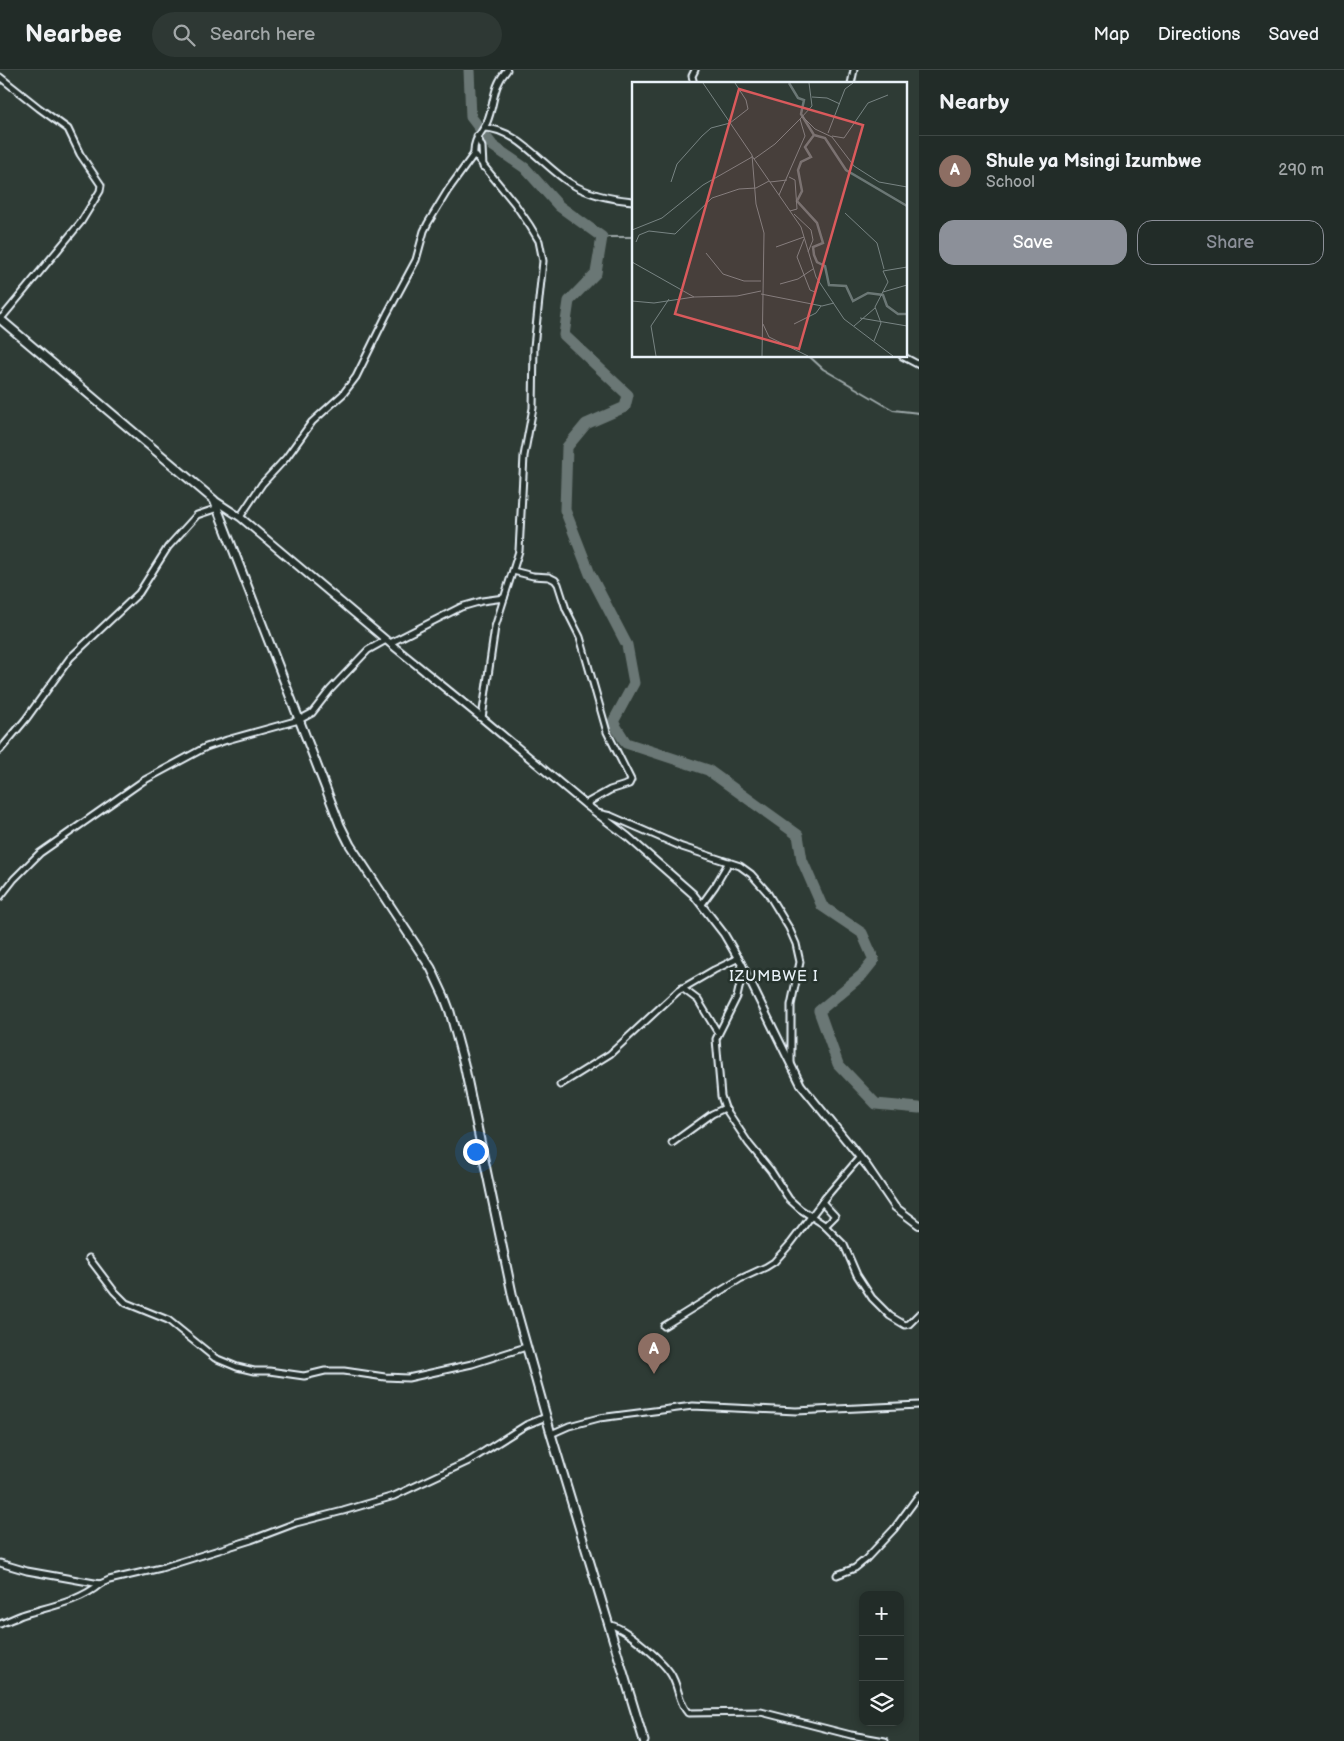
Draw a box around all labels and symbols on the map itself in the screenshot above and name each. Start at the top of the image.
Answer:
inset map [632,82,906,358]
district label: IZUMBWE I [729,967,819,986]
your location [463,1139,489,1165]
pin: A [638,1333,670,1374]

